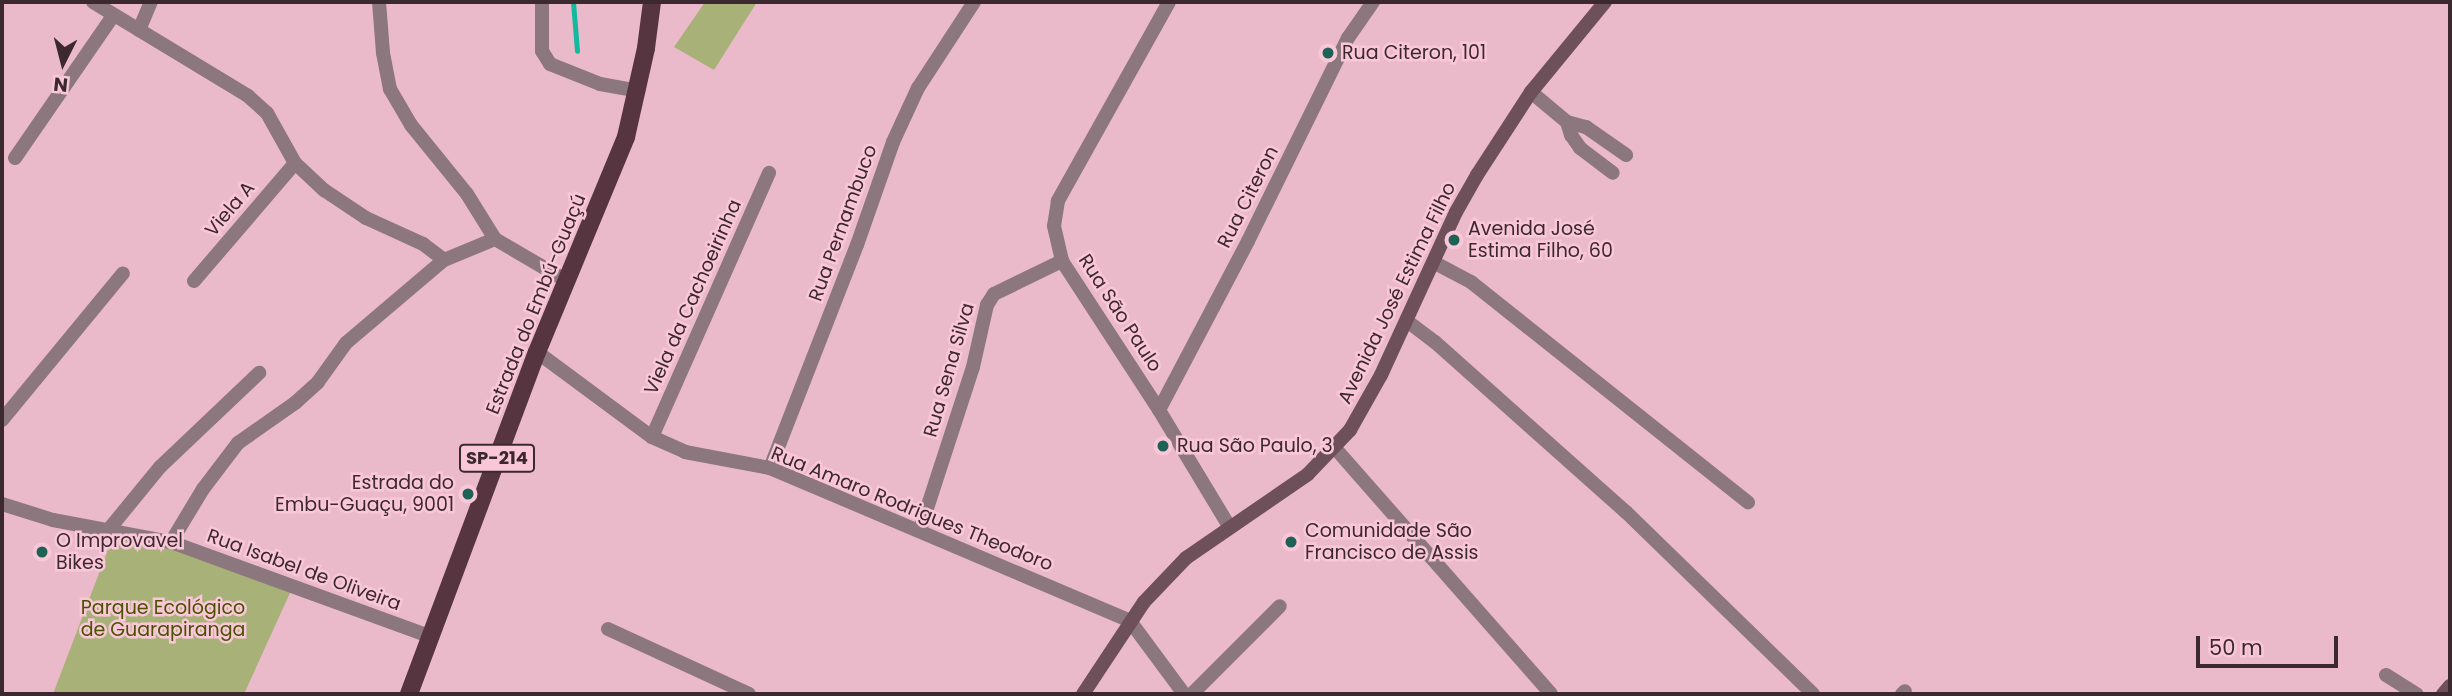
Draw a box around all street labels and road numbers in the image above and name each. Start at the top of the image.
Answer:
street label: Rua Pernambuco [804,142,882,304]
street label: Rua Citeron [1213,142,1283,252]
street label: Viela A [200,177,260,241]
street label: Avenida José Estima Filho [1333,178,1461,408]
street label: Estrada do Embú-Guaçú [481,190,591,418]
street label: Viela da Cachoeirinha [640,196,746,398]
street label: Rua São Paulo [1073,250,1167,376]
street label: Rua Sena Silva [919,300,979,440]
street label: Rua Amaro Rodrigues Theodoro [768,442,1056,576]
road number: SP-214 [458,444,536,472]
street label: Rua Isabel de Oliveira [204,524,404,616]

